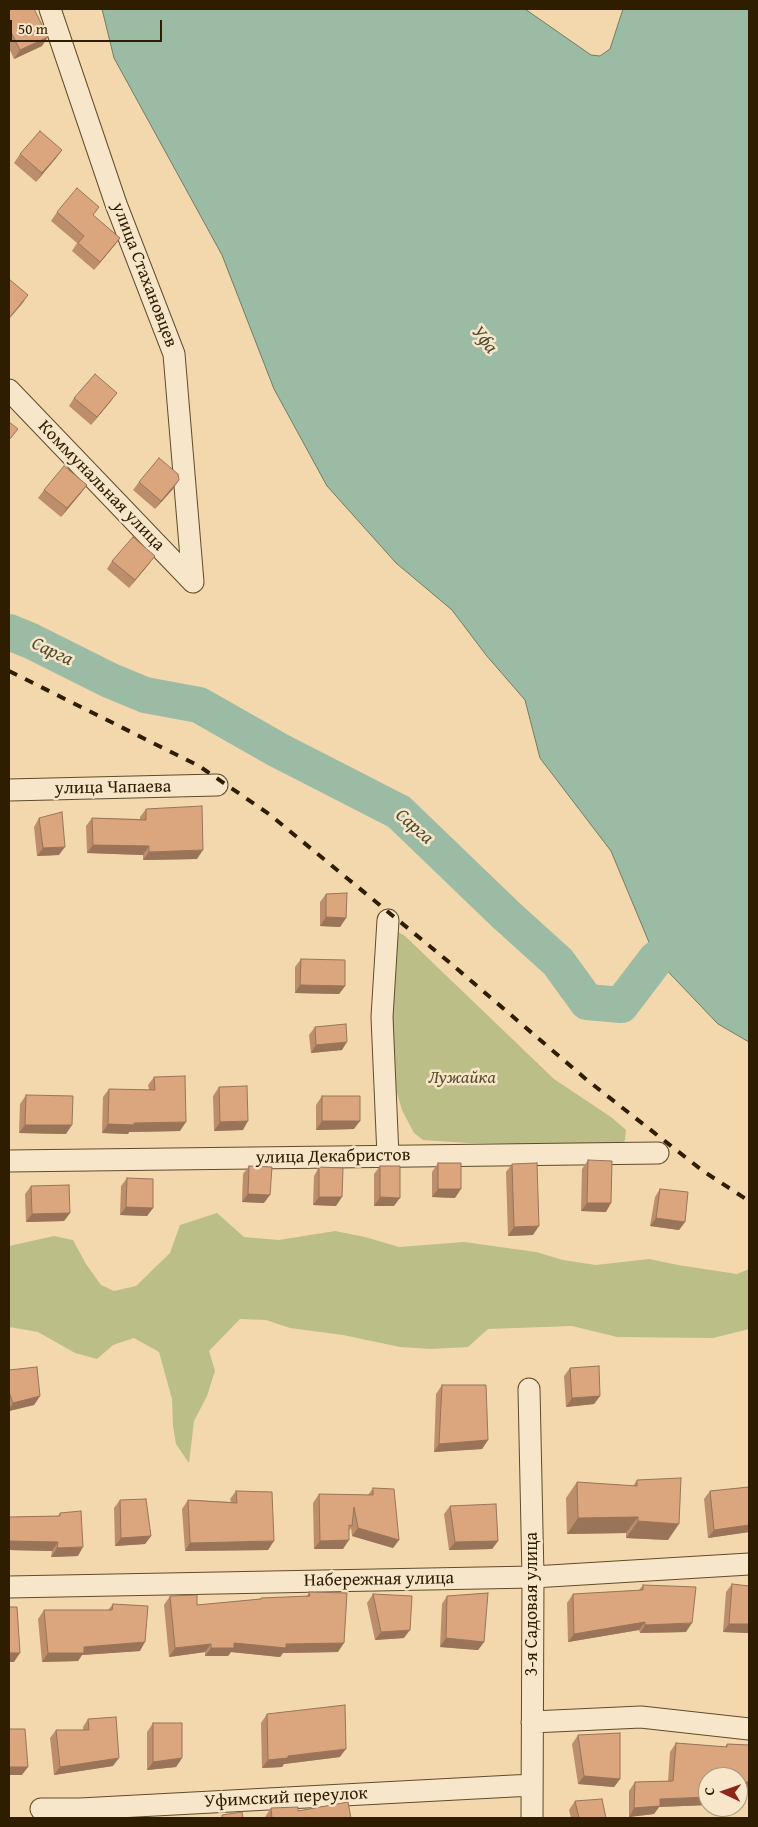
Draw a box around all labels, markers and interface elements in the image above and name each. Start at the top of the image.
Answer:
scale bar [12,10,165,42]
text: 50 m [18,18,48,39]
street label: улица Стахановцев [106,200,182,350]
water label: Уфа [466,322,502,358]
street label: Коммунальная улица [33,416,169,556]
water label: Сарга [28,633,76,671]
street label: улица Чапаева [55,776,171,800]
water label: Сарга [390,804,438,850]
park label: Лужайка [428,1067,496,1089]
street label: улица Декабристов [255,1145,411,1169]
street label: 3-я Садовая улица [521,1532,543,1676]
street label: Набережная улица [304,1568,454,1592]
north arrow [698,1767,748,1817]
street label: Уфимский переулок [204,1783,368,1813]
text: С [699,1787,719,1796]

